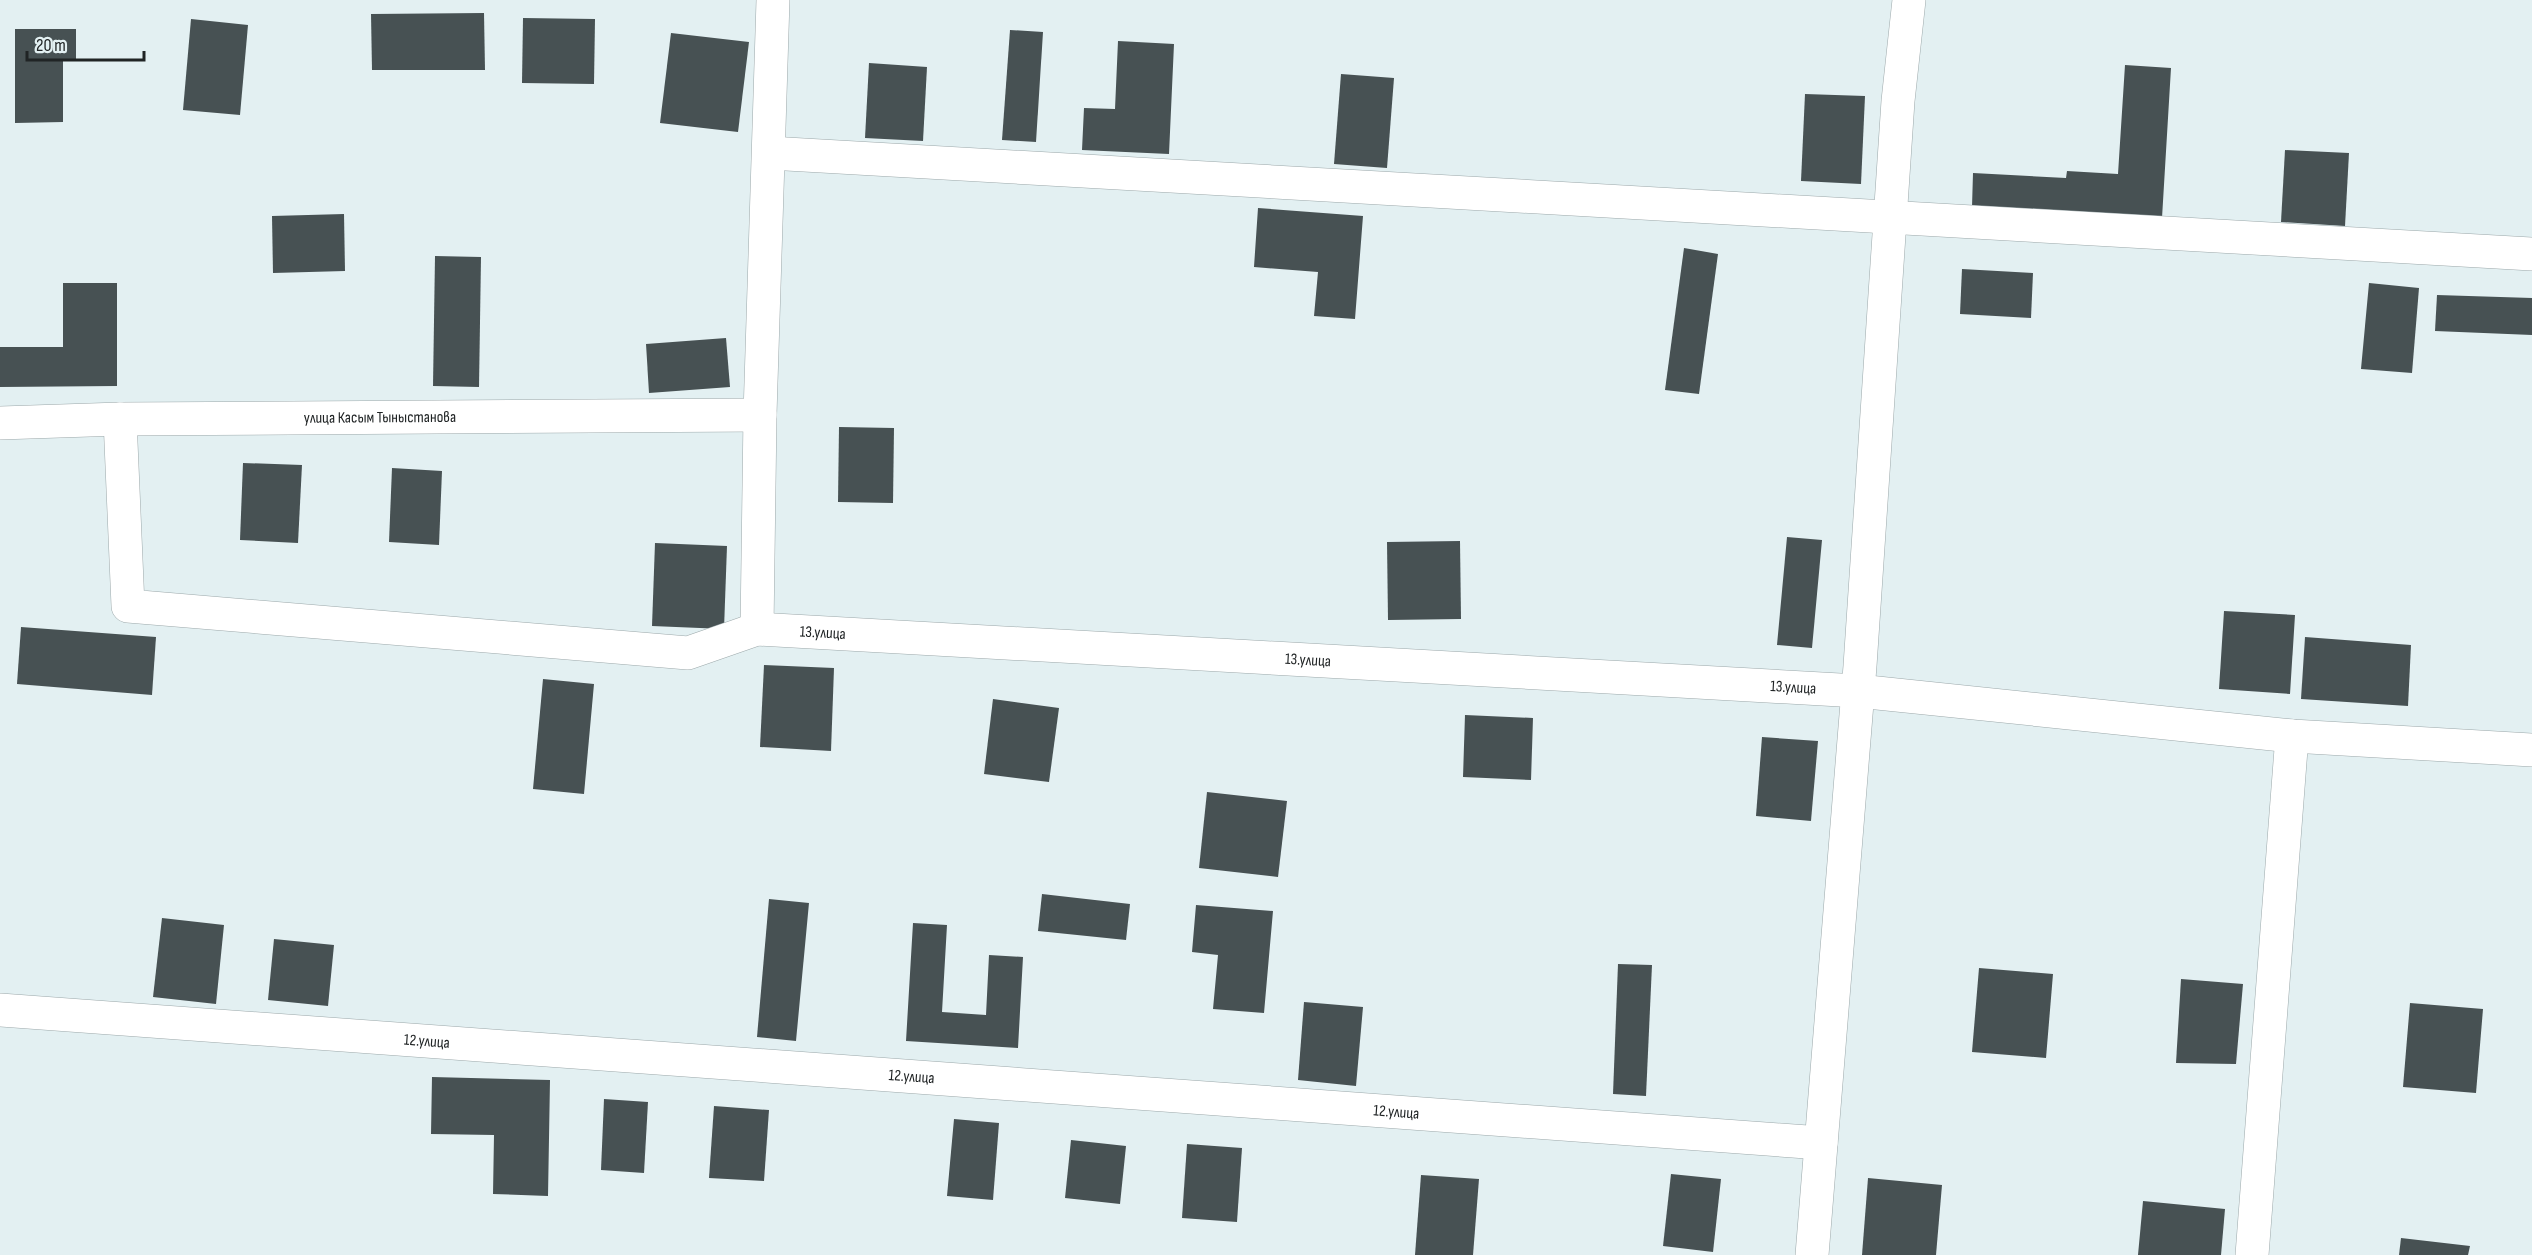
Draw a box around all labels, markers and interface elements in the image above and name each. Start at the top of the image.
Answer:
scale bar [27,24,144,62]
text: 20 m [36,35,66,56]
street label: улица Касым Тыныстанова [304,407,456,427]
street label: 13.улица [799,622,846,643]
street label: 13.улица [1284,649,1331,671]
street label: 13.улица [1770,677,1817,698]
street label: 12.улица [403,1030,451,1052]
street label: 12.улица [888,1065,935,1088]
street label: 12.улица [1373,1101,1420,1123]

